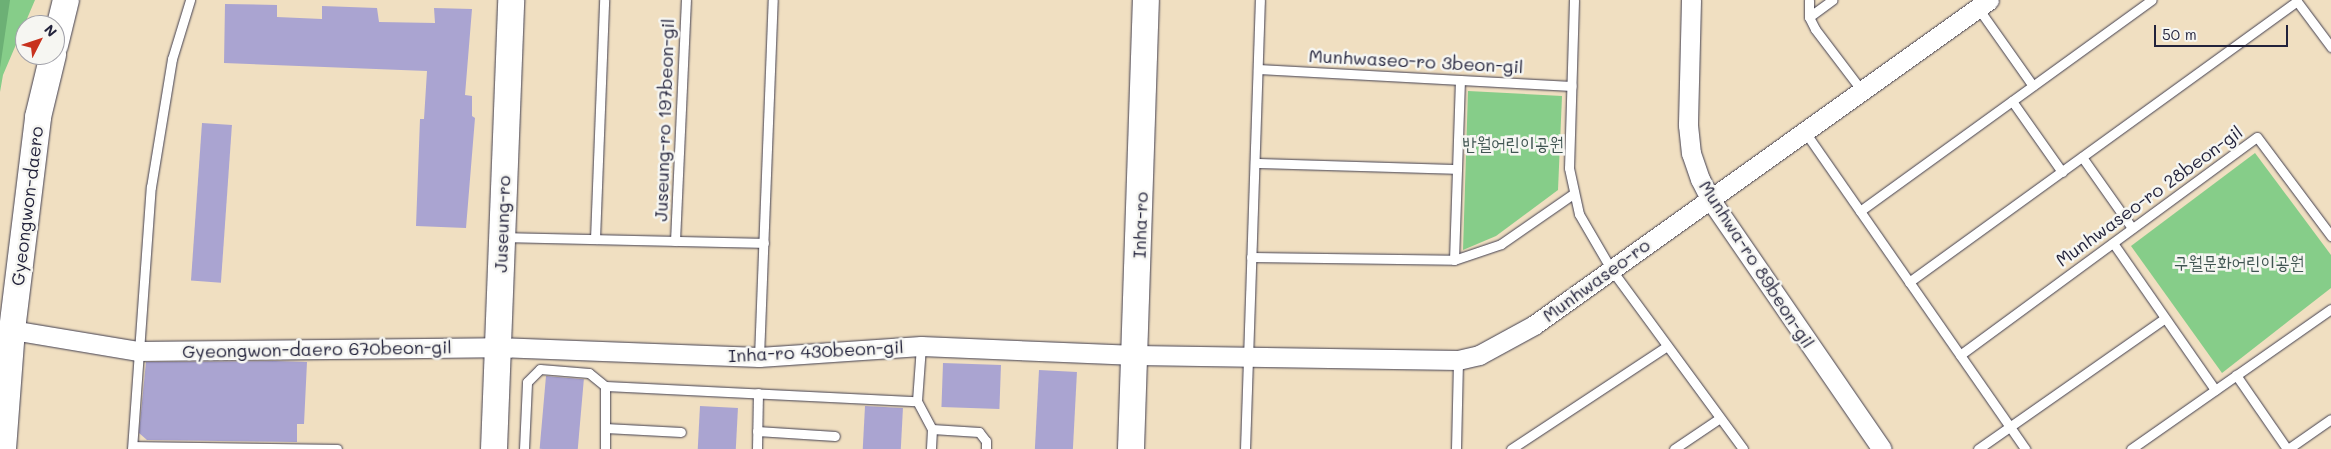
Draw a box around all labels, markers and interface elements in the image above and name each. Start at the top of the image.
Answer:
north arrow [15,15,65,65]
scale bar [2156,15,2290,47]
street label: Juseung-ro 197beon-gil [650,18,678,222]
text: N [40,20,62,41]
text: 50 m [2162,24,2197,44]
street label: Munhwaseo-ro 3beon-gil [1308,45,1524,77]
street label: Munhwaseo-ro 28beon-gil [2051,121,2247,271]
street label: Gyeongwon-daero [6,125,48,287]
park label: 반월어린이공원 [1462,132,1564,154]
street label: Juseung-ro [490,175,514,273]
street label: Munhwa-ro 89beon-gil [1695,176,1819,352]
street label: Inha-ro [1128,191,1152,259]
street label: Munhwaseo-ro [1538,234,1654,326]
park label: 구월문화어린이공원 [2174,251,2304,273]
street label: Gyeongwon-daero 670beon-gil [182,336,452,362]
street label: Inha-ro 430beon-gil [728,336,904,366]

